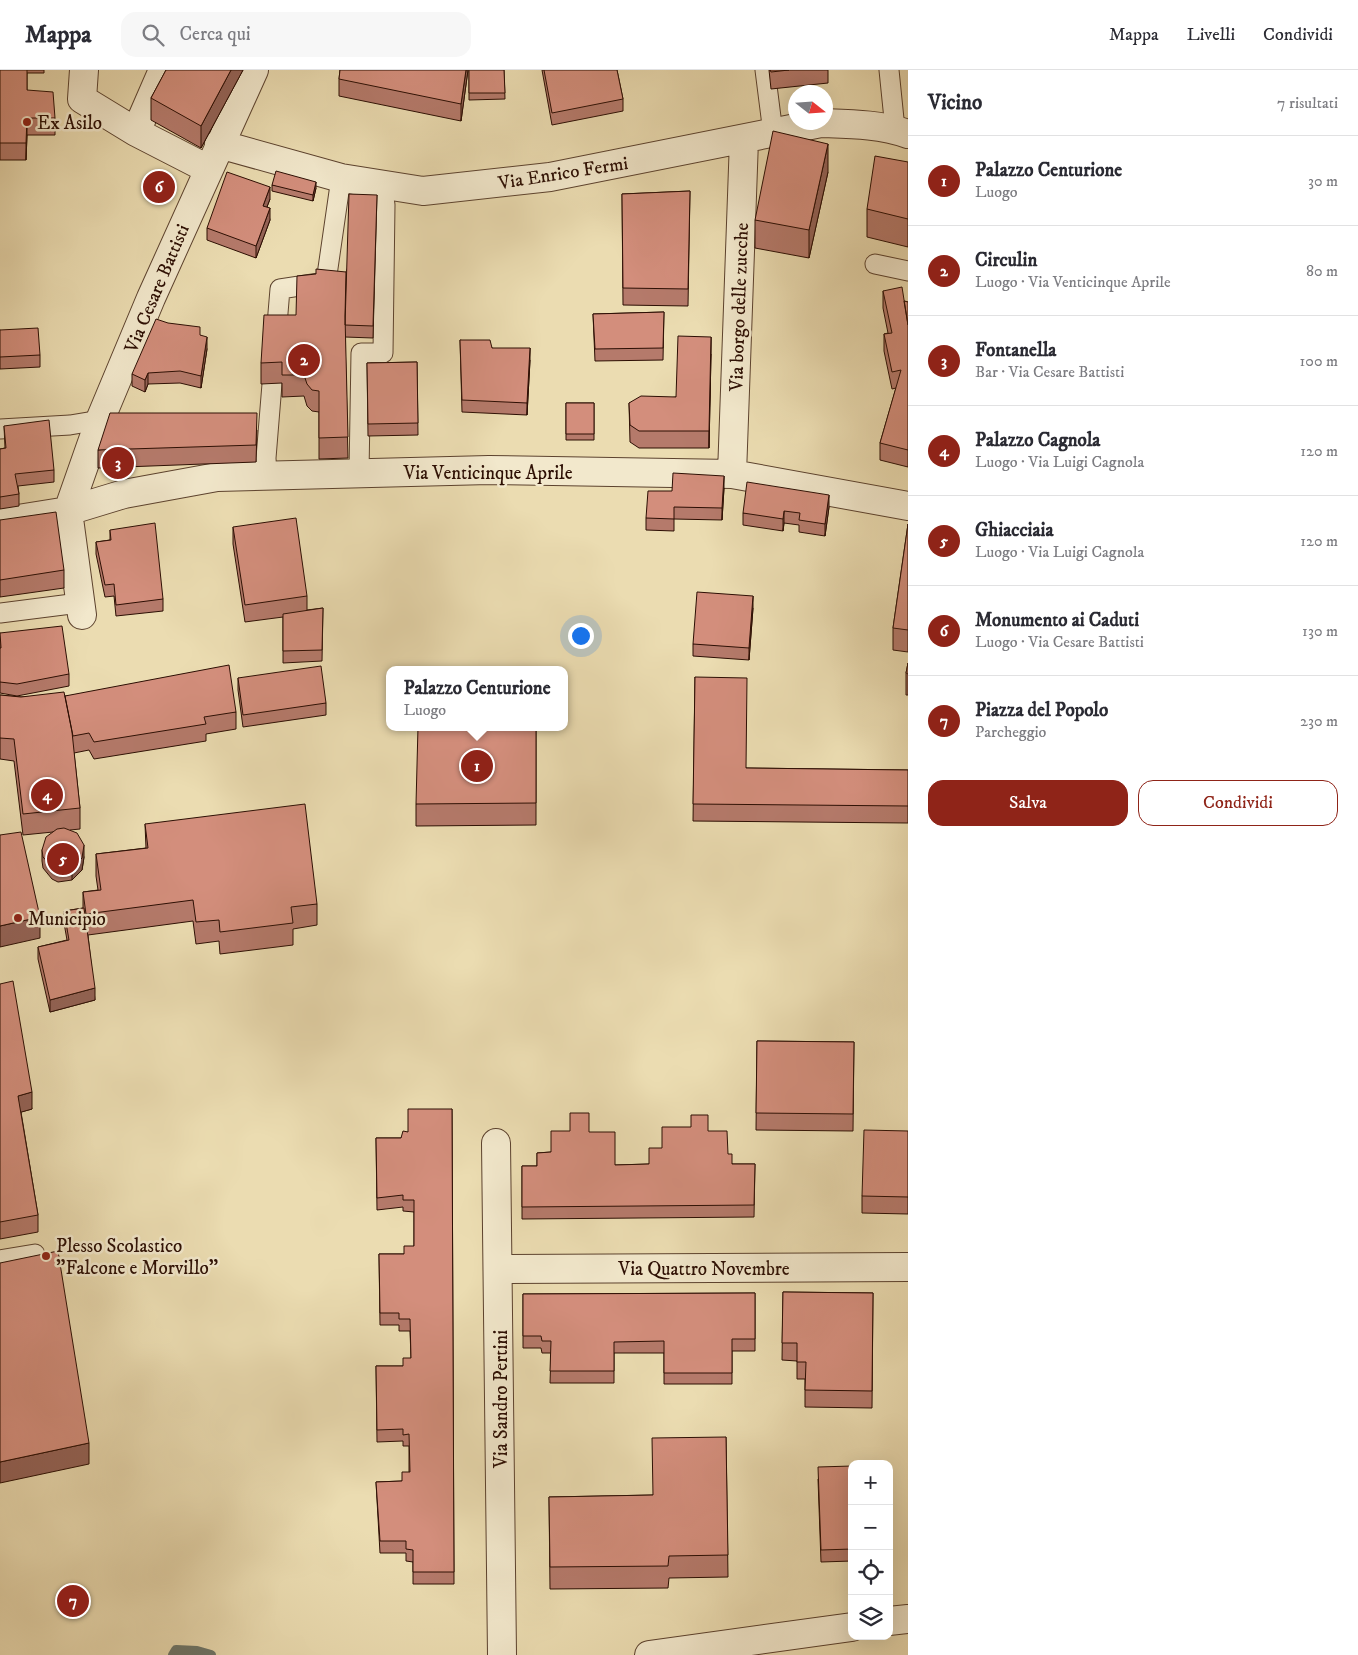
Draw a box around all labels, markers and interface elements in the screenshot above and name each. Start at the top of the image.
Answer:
search box [121,12,471,57]
text: Mappa [25,20,91,50]
icon: search [139,21,167,49]
text: Cerca qui [179,23,251,46]
text: Mappa [1109,24,1159,46]
text: Livelli [1187,24,1235,46]
text: Condividi [1263,24,1333,46]
north arrow [788,85,833,130]
text: Vicino [928,90,982,116]
text: 7 risultati [1277,93,1338,113]
place label: Ex Asilo [37,112,102,135]
marker: Ex Asilo [21,116,33,128]
street label: Via Enrico Fermi [496,152,630,195]
text: Palazzo Centurione [975,159,1122,182]
pin: 6 [143,168,175,206]
text: 1 [941,171,947,191]
text: 30 m [1308,171,1338,191]
text: Luogo [975,182,1018,202]
street label: Via Cesare Battisti [120,221,195,357]
street label: Via borgo delle zucche [725,222,754,393]
text: Circulin [975,249,1037,272]
text: 2 [940,261,948,281]
text: 80 m [1306,261,1338,281]
text: Luogo · Via Venticinque Aprile [975,272,1171,292]
text: Fontanella [975,339,1056,362]
pin: 2 [288,341,320,379]
text: 3 [941,351,947,371]
text: 100 m [1300,351,1338,371]
text: Bar · Via Cesare Battisti [975,362,1124,382]
text: Palazzo Cagnola [975,429,1100,452]
text: 4 [939,441,949,461]
text: 120 m [1300,441,1338,461]
pin: 3 [102,444,134,482]
text: Luogo · Via Luigi Cagnola [975,452,1144,472]
street label: Via Venticinque Aprile [402,462,573,486]
text: Ghiacciaia [975,519,1054,542]
text: 5 [940,531,948,551]
text: 120 m [1300,531,1338,551]
text: Luogo · Via Luigi Cagnola [975,542,1144,562]
text: Monumento ai Caduti [975,609,1139,632]
text: 6 [940,621,948,641]
text: 130 m [1302,621,1338,641]
your location [568,623,594,649]
text: Luogo · Via Cesare Battisti [975,632,1144,652]
popup [386,666,568,731]
text: Palazzo Centurione [403,677,551,700]
text: Piazza del Popolo [975,699,1108,722]
text: Luogo [403,700,446,720]
text: 7 [940,711,948,731]
text: 230 m [1300,711,1338,731]
text: Parcheggio [975,722,1046,742]
pin: 1 [461,747,493,785]
pin: 4 [31,776,63,814]
button: Salva [928,780,1128,826]
button: Condividi [1138,780,1338,826]
pin: 5 [47,840,79,878]
place label: Municipio [28,908,106,931]
marker: Municipio [12,912,24,924]
place label: Plesso Scolastico "Falcone e Morvillo" [56,1235,218,1280]
marker: Plesso Scolastico "Falcone e Morvillo" [40,1250,52,1262]
street label: Via Quattro Novembre [617,1258,790,1281]
street label: Via Sandro Pertini [490,1330,513,1469]
map controls [848,1460,893,1640]
button: + [848,1460,893,1505]
button: − [848,1505,893,1550]
button: locate [848,1550,893,1595]
pin: 7 [57,1582,89,1620]
button: layers [848,1595,893,1640]

